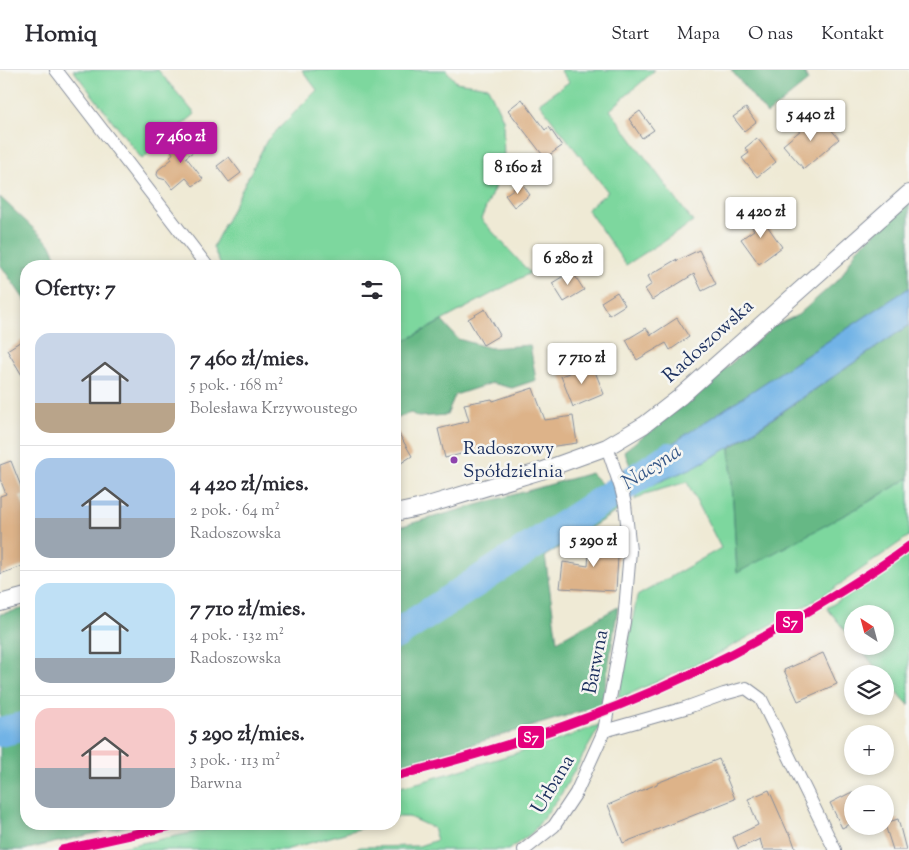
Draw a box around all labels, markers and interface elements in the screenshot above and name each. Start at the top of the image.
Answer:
text: Homiq [25,18,97,52]
text: Start [611,22,649,48]
text: Mapa [677,22,720,48]
text: O nas [748,22,793,48]
text: Kontakt [821,22,884,48]
pin: 5 440 zł [759,100,863,142]
text: 5 440 zł [787,104,835,127]
pin: 7 460 zł [129,122,233,164]
text: 7 460 zł [156,126,206,149]
pin: 8 160 zł [466,152,570,195]
text: 8 160 zł [494,157,542,180]
pin: 4 420 zł [709,196,813,239]
text: 4 420 zł [736,201,786,224]
pin: 6 280 zł [516,244,620,286]
text: 6 280 zł [543,248,593,271]
text: Oferty: 7 [35,275,116,305]
icon: filters [358,276,386,304]
street label: Radoszowska [657,293,761,391]
pin: 7 710 zł [530,342,634,385]
text: 7 460 zł/mies. [190,345,309,375]
text: 7 710 zł [558,347,606,370]
icon: home [75,353,135,413]
text: 5 pok. · 168 m² [190,375,283,398]
text: Bolesława Krzywoustego [190,398,358,421]
place label: Radoszowy Spółdzielnia [463,436,563,486]
water label: Nacyna [616,437,688,498]
marker: Radoszowy Spółdzielnia [449,455,459,465]
text: 4 420 zł/mies. [190,470,309,500]
icon: home [75,478,135,538]
text: 2 pok. · 64 m² [190,500,280,523]
text: Radoszowska [190,523,281,546]
pin: 5 290 zł [542,526,646,568]
text: 5 290 zł [571,530,617,553]
text: 7 710 zł/mies. [190,595,306,625]
icon: home [75,603,135,663]
north arrow [844,605,894,655]
map controls [844,605,894,835]
line badge: S7 [775,610,804,634]
text: S7 [782,614,799,634]
text: 4 pok. · 132 m² [190,625,284,648]
street label: Barwna [577,627,617,697]
text: Radoszowska [190,648,281,671]
button: layers [844,665,894,715]
text: 5 290 zł/mies. [190,720,305,750]
line badge: S7 [517,725,545,749]
button: + [844,725,894,775]
icon: home [75,728,135,788]
text: S7 [523,729,540,749]
text: 3 pok. · 113 m² [190,750,280,773]
street label: Urbana [525,750,583,820]
text: Barwna [190,773,242,796]
button: − [844,785,894,835]

